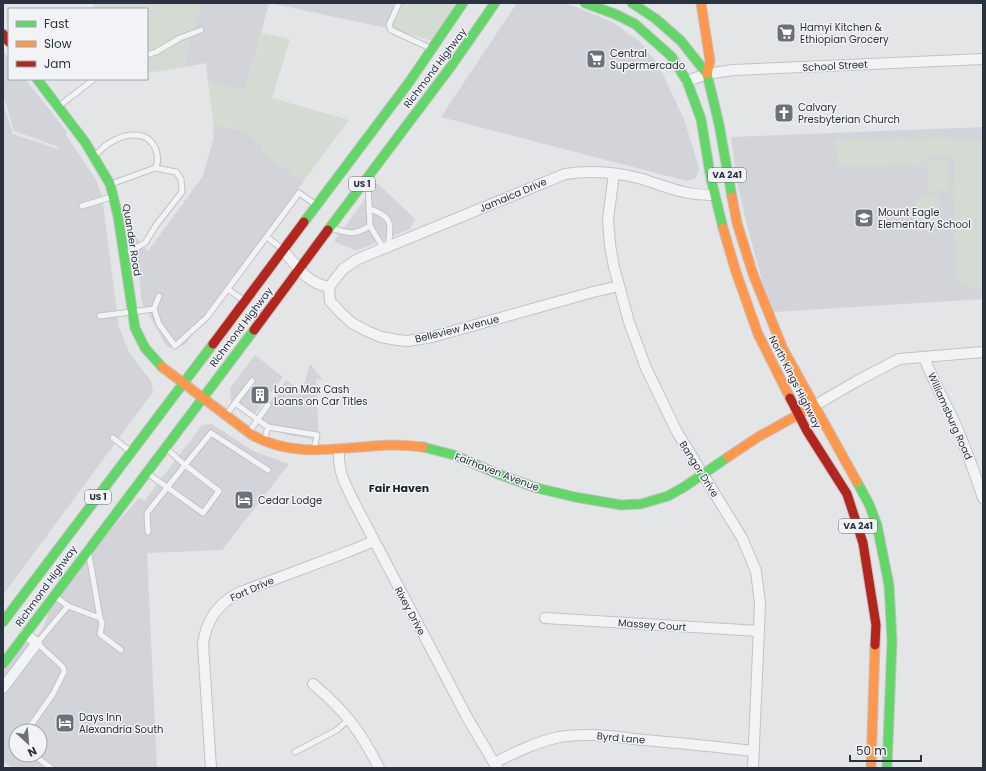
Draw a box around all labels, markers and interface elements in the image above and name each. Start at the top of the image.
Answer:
legend [8,8,148,80]
text: Fast [44,15,69,32]
place label: Hamyi Kitchen & Ethiopian Grocery [800,20,889,47]
supermarket icon: Hamyi Kitchen & Ethiopian Grocery [775,22,797,44]
street label: Richmond Highway [400,25,470,111]
text: Slow [44,35,72,52]
place label: Central Supermercado [610,46,685,73]
supermarket icon: Central Supermercado [585,48,607,70]
text: Jam [44,55,71,72]
street label: School Street [802,57,868,75]
place label: Calvary Presbyterian Church [798,100,900,127]
church icon: Calvary Presbyterian Church [773,102,795,124]
road number: VA 241 [708,168,746,182]
street label: Jamaica Drive [477,174,549,216]
road number: US 1 [349,177,375,191]
street label: Quander Road [119,203,145,277]
place label: Mount Eagle Elementary School [878,205,971,232]
school or university icon: Mount Eagle Elementary School [853,207,875,229]
street label: Richmond Highway [206,284,276,370]
street label: Belleview Avenue [413,311,501,347]
street label: North Kings Highway [765,333,825,431]
street label: Williamsburg Road [924,370,976,462]
place label: Loan Max Cash Loans on Car Titles [274,382,368,409]
building icon: Loan Max Cash Loans on Car Titles [249,384,271,406]
street label: Bangor Drive [676,438,722,500]
street label: Fairhaven Avenue [452,449,542,495]
district label: Fair Haven [369,480,429,496]
hotel icon: Cedar Lodge [233,489,255,511]
road number: US 1 [85,490,111,504]
place label: Cedar Lodge [258,493,322,508]
road number: VA 241 [839,519,877,533]
street label: Richmond Highway [12,542,81,630]
street label: Fort Drive [228,573,276,605]
street label: Rixey Drive [391,584,429,638]
street label: Massey Court [617,615,687,635]
place label: Days Inn Alexandria South [79,710,163,737]
hotel icon: Days Inn Alexandria South [54,712,76,734]
north arrow [8,723,48,763]
street label: Byrd Lane [596,728,646,748]
scale bar [850,737,921,763]
text: 50 m [856,742,887,759]
text: N [25,743,40,761]

